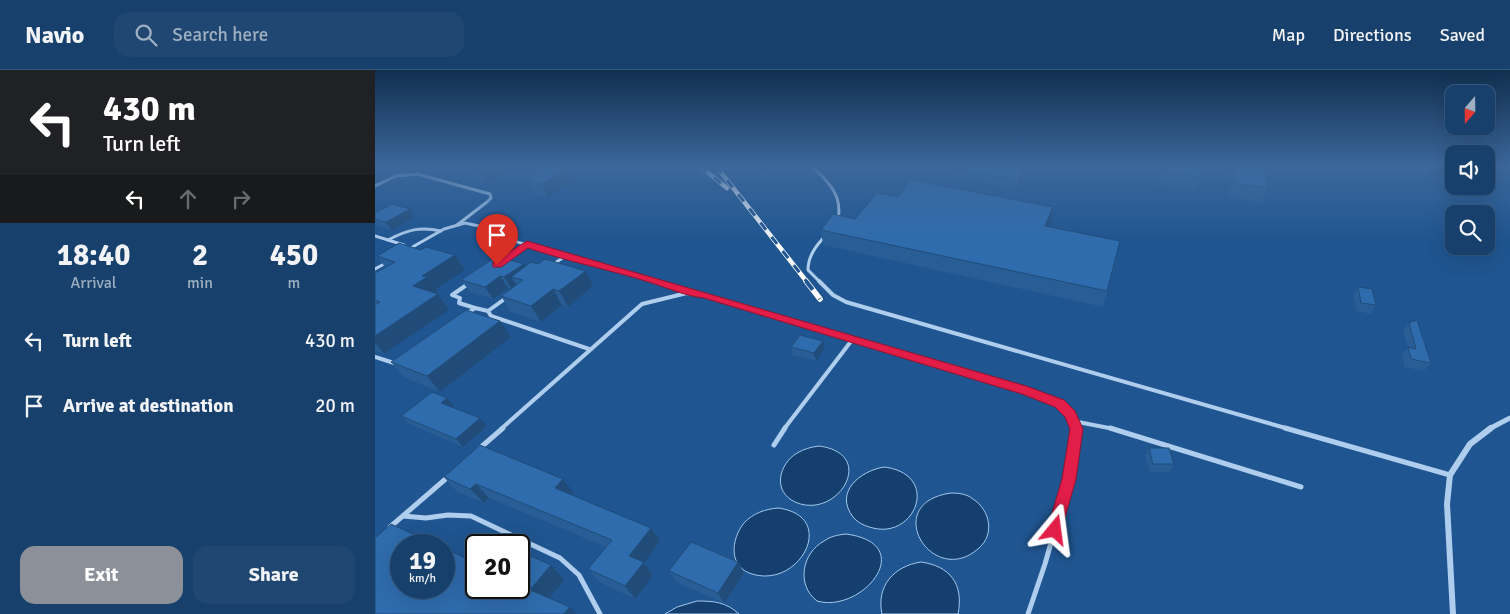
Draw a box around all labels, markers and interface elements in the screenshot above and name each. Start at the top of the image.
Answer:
search box [114,12,464,57]
text: Navio [25,20,84,50]
icon: search [132,21,160,49]
text: Search here [172,23,268,47]
text: Map [1272,24,1305,46]
text: Directions [1333,24,1412,46]
text: Saved [1440,24,1485,46]
north arrow [1445,85,1495,135]
map controls [1445,85,1495,255]
text: 430 m [103,87,196,130]
icon: left [20,90,85,155]
text: Turn left [103,130,181,157]
button: sound [1445,145,1495,195]
icon: left [121,185,149,213]
icon: ahead [174,185,202,213]
icon: right [227,185,255,213]
button: search [1445,205,1495,255]
pin [476,214,518,265]
icon: arrive [483,221,511,249]
text: 18:40 [57,237,130,274]
text: 2 [192,237,208,274]
text: 450 [270,237,318,274]
text: Arrival [70,273,117,293]
text: min [187,273,213,293]
text: m [288,273,300,293]
icon: left [20,327,48,355]
text: Turn left [63,329,132,353]
text: 430 m [305,329,355,353]
icon: arrive [20,392,48,420]
text: Arrive at destination [63,394,234,418]
text: 20 m [315,394,355,418]
position arrow [1028,503,1080,555]
speed limit sign: 20 [465,534,530,599]
text: 19 [409,545,436,576]
button: Exit [20,546,183,604]
button: Share [193,546,355,604]
text: km/h [409,571,436,586]

